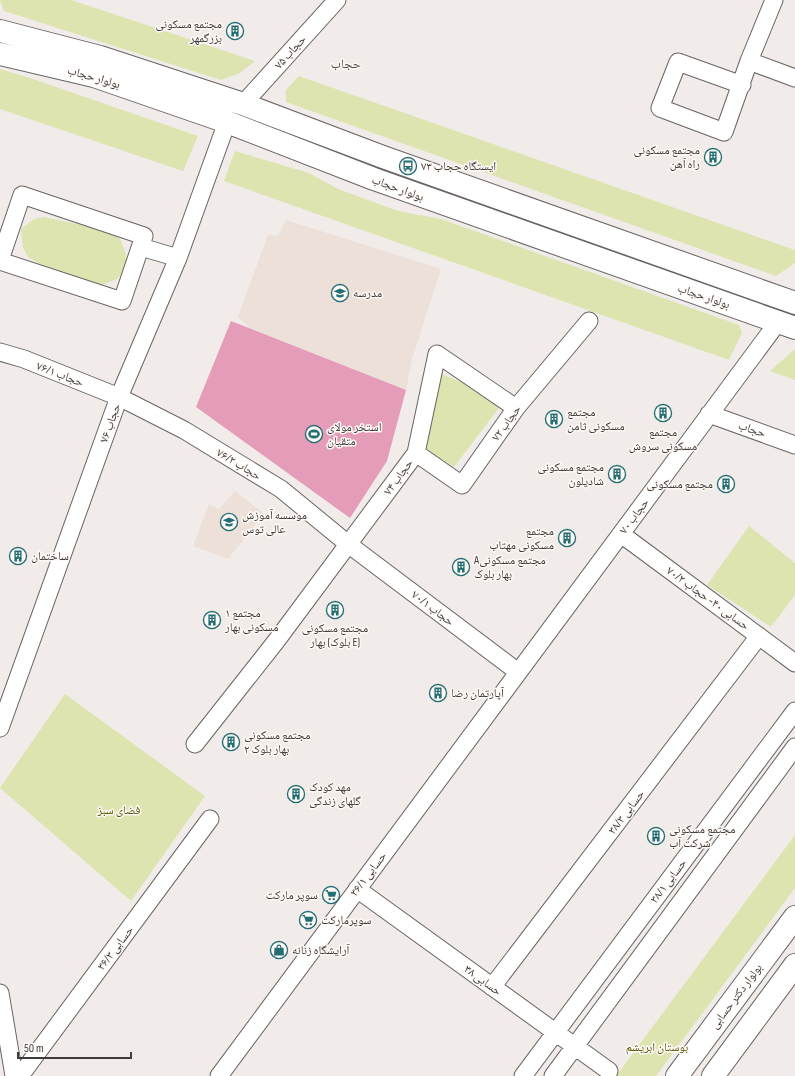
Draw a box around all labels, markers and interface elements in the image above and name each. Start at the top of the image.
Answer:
place label: مجتمع مسکونی بزرگمهر [156,17,222,46]
building icon: مجتمع مسکونی بزرگمهر [225,21,245,41]
street label: حجاب ۷۵ [271,32,310,72]
district label: حجاب [331,56,361,72]
street label: بولوار حجاب [66,63,122,92]
place label: مجتمع مسکونی راه آهن [634,143,700,172]
building icon: مجتمع مسکونی راه آهن [703,147,723,167]
bus stop icon: ایستگاه حجاب ۷۳ [398,156,418,176]
place label: ایستگاه حجاب ۷۳ [421,159,496,174]
street label: بولوار حجاب [370,172,426,205]
street label: بولوار حجاب [676,281,732,312]
school or university icon: مدرسه [330,283,350,303]
place label: مدرسه [353,286,382,301]
street label: حجاب ۷۶/۱ [34,359,86,390]
street label: حجاب ۷۶ [96,401,125,445]
street label: حجاب ۷۲ [488,402,525,444]
building icon: مجتمع مسکونی سروش [653,403,673,423]
place label: مجتمع مسکونی ثامن [567,405,625,434]
building icon: مجتمع مسکونی ثامن [544,409,564,429]
street label: حجاب [736,418,768,441]
place label: استخر مولای متقیان [327,420,382,449]
sports icon: استخر مولای متقیان [304,424,324,444]
place label: مجتمع مسکونی سروش [629,425,697,454]
street label: حجاب ۷۶/۲ [214,445,264,484]
street label: حجاب ۷۴ [380,456,417,498]
place label: مجتمع مسکونی شادیلون [538,460,604,489]
building icon: مجتمع مسکونی شادیلون [607,464,627,484]
building icon: مجتمع مسکونی [716,474,736,494]
place label: مجتمع مسکونی [647,477,713,492]
street label: حجاب ۷۰ [616,495,653,537]
place label: موسسه آموزش عالی توس [242,508,307,537]
school or university icon: موسسه آموزش عالی توس [219,512,239,532]
place label: مجتمع مسکونی مهتاب [489,524,554,553]
building icon: مجتمع مسکونی مهتاب [557,528,577,548]
building icon: ساختمان [8,546,28,566]
place label: ساختمان [31,549,69,564]
place label: Aمجتمع مسکونی بهار بلوک [473,553,546,582]
building icon: Aمجتمع مسکونی بهار بلوک [451,557,471,577]
street label: حسابی ۴۰- حجاب ۷۰/۲ [663,563,752,634]
street label: حجاب ۷۰/۱ [408,588,457,629]
building icon: مجتمع مسکونی بهار (بلوک E) [325,600,345,620]
place label: ۱ مجتمع مسکونی بهار [224,606,279,635]
building icon: ۱ مجتمع مسکونی بهار [202,610,222,630]
place label: مجتمع مسکونی بهار (بلوک E) [302,621,368,650]
building icon: آپارتمان رضا [428,683,448,703]
place label: آپارتمان رضا [451,686,505,701]
place label: مجتمع مسکونی بهار بلوک ۲ [244,728,310,757]
building icon: مجتمع مسکونی بهار بلوک ۲ [221,732,241,752]
place label: مهد کودک گلهای زندگی [309,780,361,809]
building icon: مهد کودک گلهای زندگی [286,784,306,804]
street label: حسابی ۳۸/۳ [605,787,648,837]
park label: فضای سبز [97,803,140,818]
place label: مجتمع مسکونی شرکت آب [669,822,735,851]
building icon: مجتمع مسکونی شرکت آب [646,826,666,846]
street label: حسابی ۳۶/۱ [347,849,390,899]
street label: حسابی ۳۸/۱ [647,856,690,906]
supermarket icon: سوپر مارکت [321,885,341,905]
place label: سوپر مارکت [266,888,318,903]
supermarket icon: سوپرمارکت [298,910,318,930]
place label: سوپرمارکت [321,913,372,928]
street label: حسابی ۳۶/۳ [94,923,137,973]
shop icon: آرایشگاه زنانه [269,940,289,960]
place label: آرایشگاه زنانه [292,943,350,958]
street label: بولوار دکتر حسابی [707,961,766,1032]
street label: حسابی ۳۸ [461,962,505,999]
scale bar [18,1034,131,1060]
park label: بوستان ابریشم [626,1040,688,1055]
text: 50 m [24,1041,44,1056]

